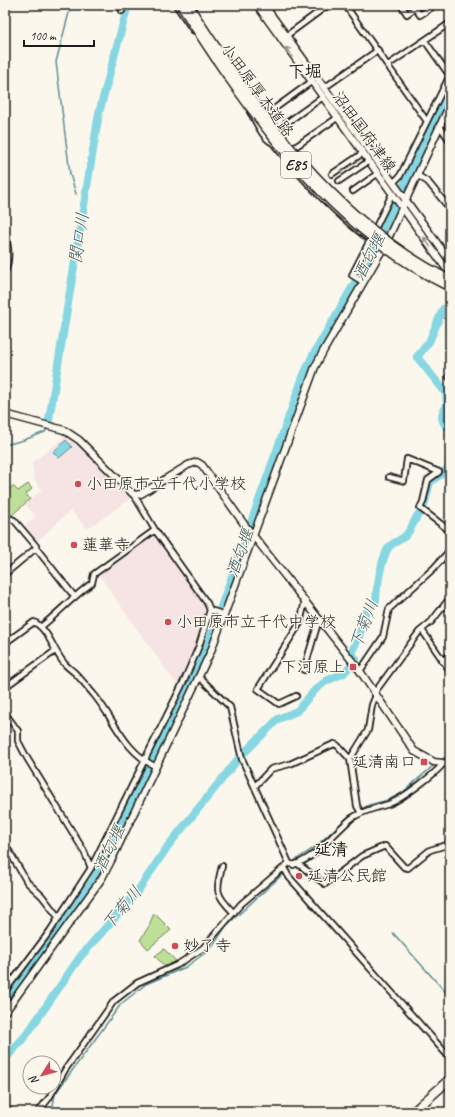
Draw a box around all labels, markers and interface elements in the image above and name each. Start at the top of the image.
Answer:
scale bar [24,22,94,48]
text: 100 m [30,28,57,44]
street label: 小田原厚木道路 [216,39,298,141]
one-way arrow [285,46,293,57]
district label: 下堀 [288,61,322,82]
street label: 沼田国府津線 [328,87,400,177]
road number: E85 [281,152,311,178]
water label: 関口川 [65,211,93,265]
water label: 酒匂堰 [348,228,391,284]
one-way arrow [423,237,431,248]
place label: 小田原市立千代小学校 [86,474,246,494]
marker: 小田原市立千代小学校 [73,479,83,489]
water label: 酒匂堰 [221,524,259,581]
place label: 蓮華寺 [82,535,130,555]
marker: 蓮華寺 [69,540,79,550]
water label: 下菊川 [345,596,383,652]
place label: 小田原市立千代中学校 [176,612,336,632]
marker: 小田原市立千代中学校 [163,617,173,627]
place label: 下河原上 [281,657,345,677]
marker: 下河原上 [348,662,358,672]
place label: 延清南口 [352,752,416,772]
marker: 延清南口 [419,757,429,767]
water label: 酒匂堰 [88,820,130,877]
district label: 延清 [314,839,348,860]
place label: 延清公民館 [307,866,387,886]
marker: 延清公民館 [294,871,304,881]
water label: 下菊川 [98,882,146,934]
place label: 妙了寺 [183,936,231,956]
marker: 妙了寺 [170,941,180,951]
north arrow [22,1055,62,1095]
text: N [25,1072,42,1088]

